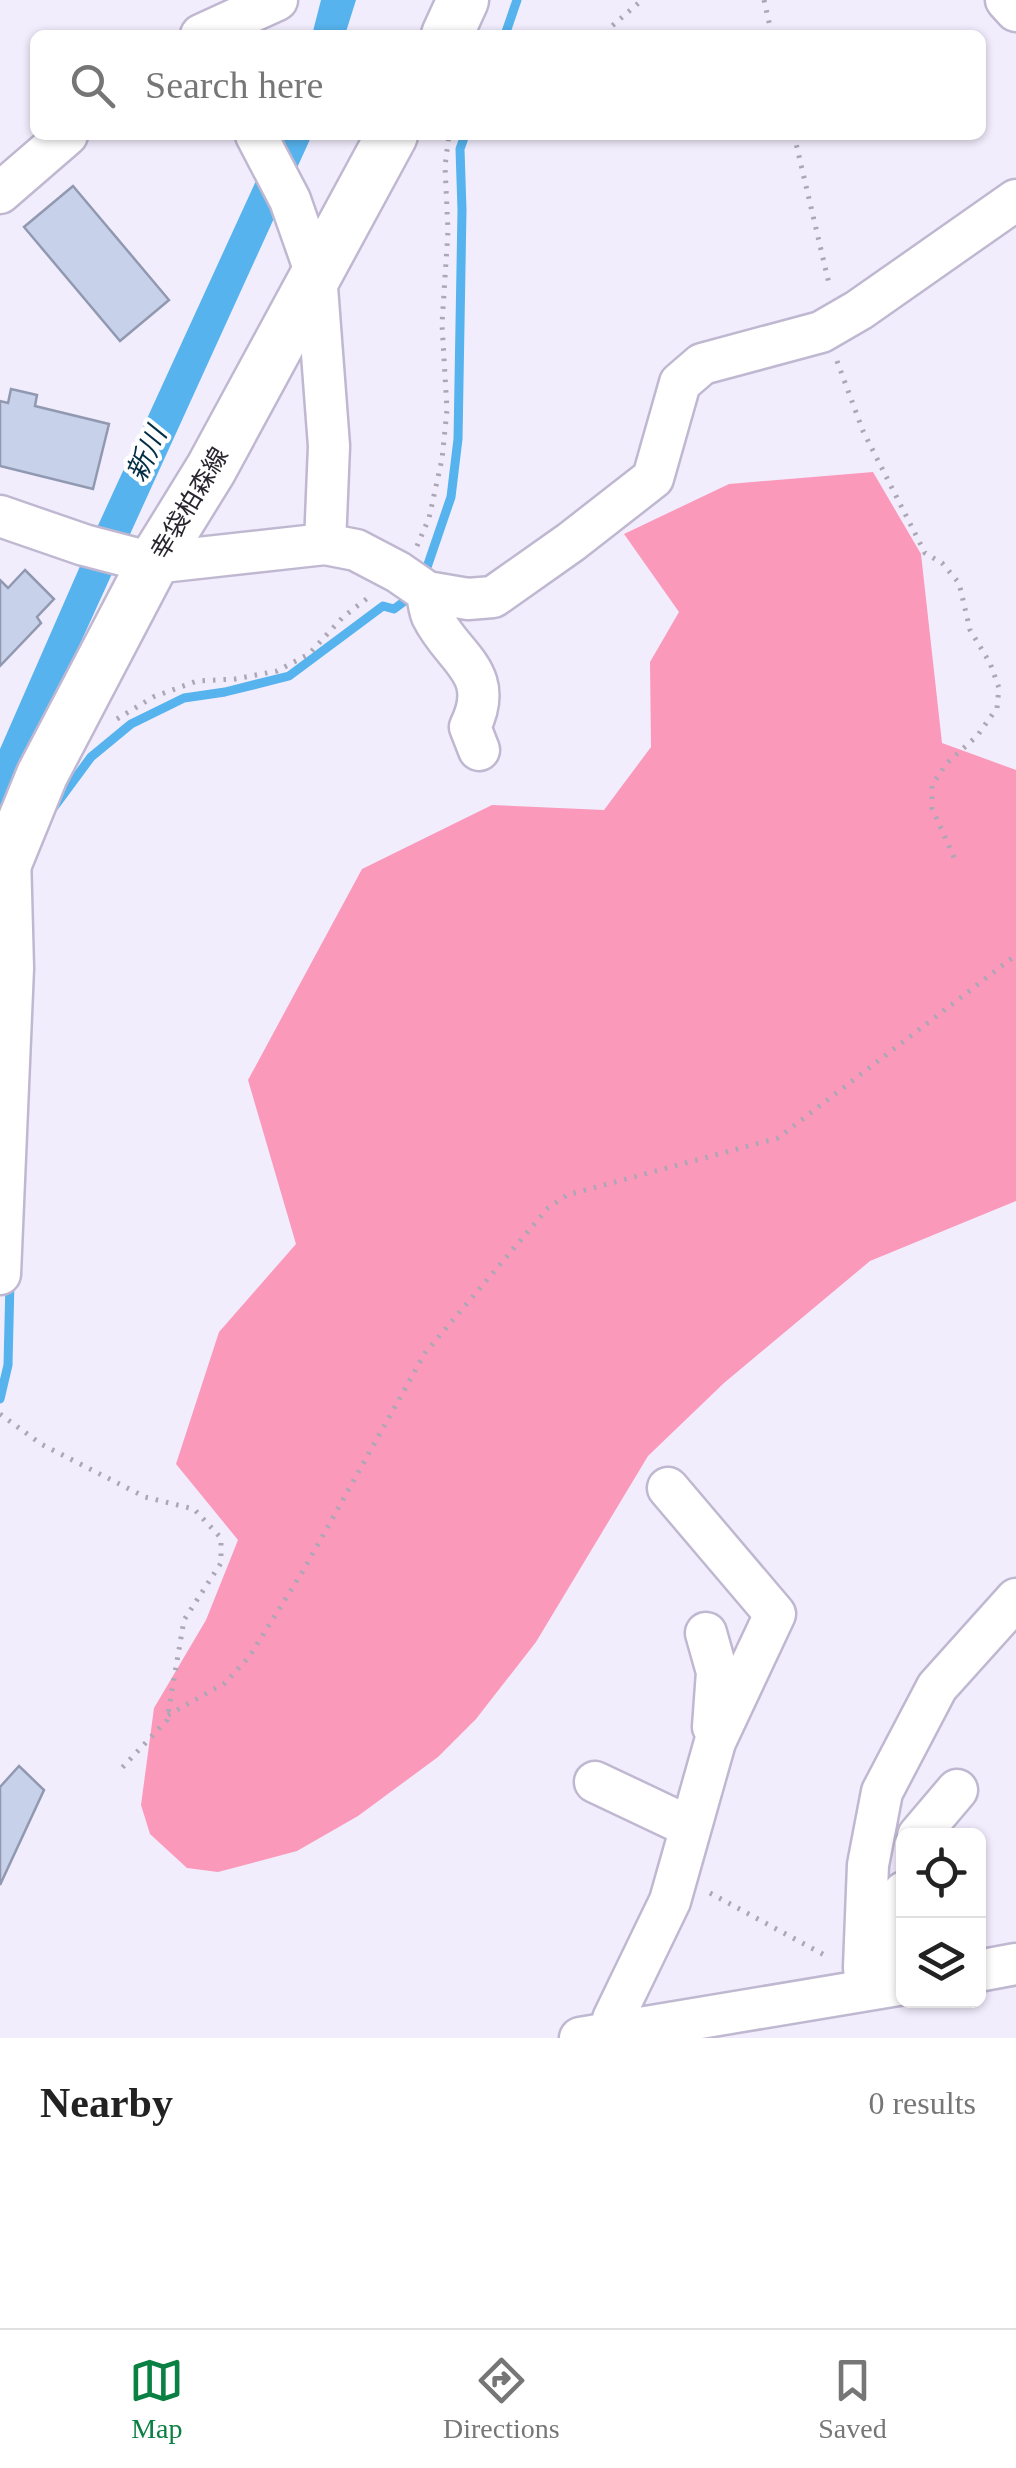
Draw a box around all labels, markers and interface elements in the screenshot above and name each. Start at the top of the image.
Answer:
search box [30,30,986,140]
icon: search [65,58,120,113]
text: Search here [145,64,323,106]
water label: 新川 [121,420,174,486]
street label: 幸袋柏森線 [146,443,233,564]
map controls [896,1828,986,2008]
button: locate [896,1828,986,1918]
button: layers [896,1918,986,2008]
text: Nearby [40,2080,173,2126]
text: 0 results [868,2085,976,2121]
tab: Map [129,2353,184,2445]
tab: Directions [443,2353,560,2445]
tab: Saved [818,2353,887,2445]

